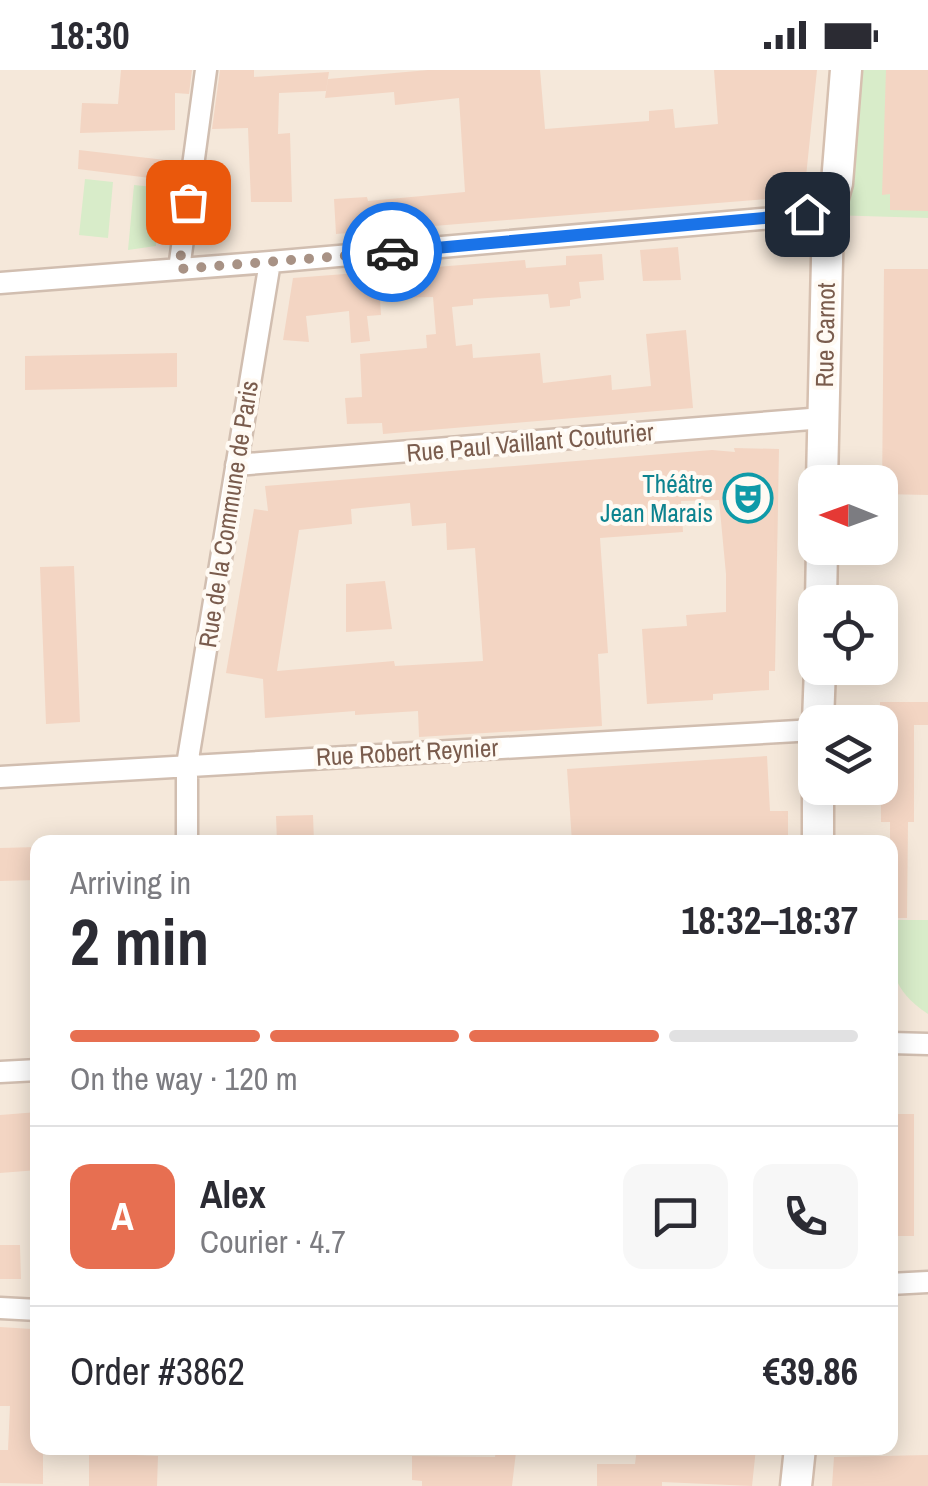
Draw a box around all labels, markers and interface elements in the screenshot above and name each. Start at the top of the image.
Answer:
text: 18:30 [50,10,130,61]
pin [146,160,231,245]
pin [765,172,850,257]
icon: bag [161,175,216,230]
icon: home [780,187,835,242]
courier [342,202,442,302]
icon: car [365,225,420,280]
street label: Rue Carnot [807,282,843,388]
street label: Rue de la Commune de Paris [190,378,266,650]
street label: Rue Paul Vaillant Couturier [405,414,655,470]
north arrow [798,465,898,565]
map controls [798,465,898,805]
place label: Théâtre Jean Marais [600,467,713,530]
theatre icon: Théâtre Jean Marais [722,472,774,524]
button: locate [798,585,898,685]
button: layers [798,705,898,805]
street label: Rue Robert Reynier [315,730,499,774]
text: Arriving in [70,861,191,904]
text: 18:32–18:37 [681,895,858,946]
text: 2 min [70,898,209,985]
text: On the way · 120 m [70,1057,298,1100]
button: chat [623,1164,728,1269]
button: phone [753,1164,858,1269]
text: Alex [200,1169,266,1220]
text: A [111,1191,134,1242]
text: Courier · 4.7 [200,1220,346,1263]
text: Order #3862 [70,1346,245,1397]
text: €39.86 [763,1346,858,1397]

